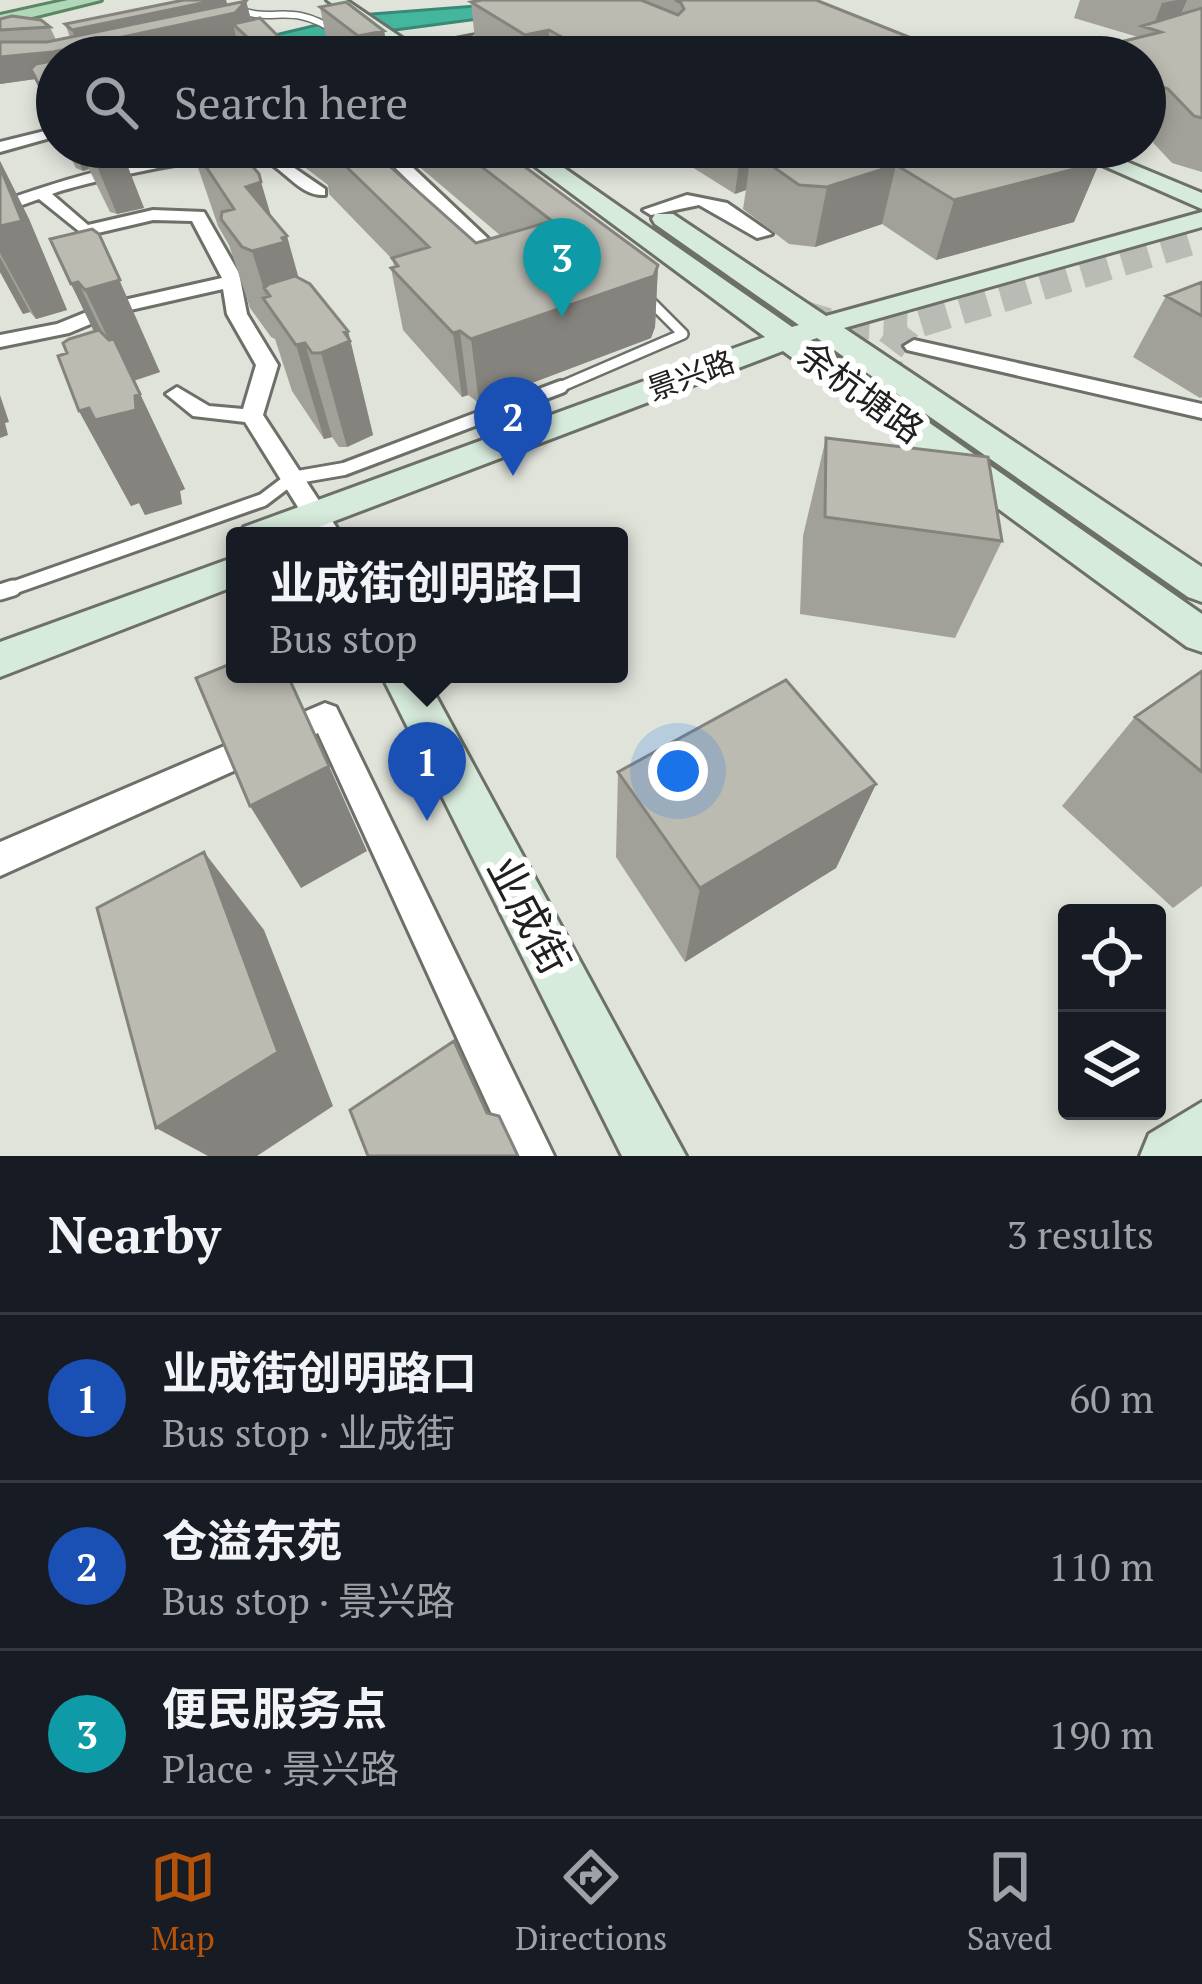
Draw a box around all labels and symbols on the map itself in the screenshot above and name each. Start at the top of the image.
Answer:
pin: 3 [523,218,601,317]
street label: 余杭塘路 [789,330,933,453]
street label: 景兴路 [642,341,740,409]
pin: 2 [474,377,552,476]
pin: 1 [388,722,466,821]
your location [648,741,708,801]
street label: 业成街 [476,846,584,983]

